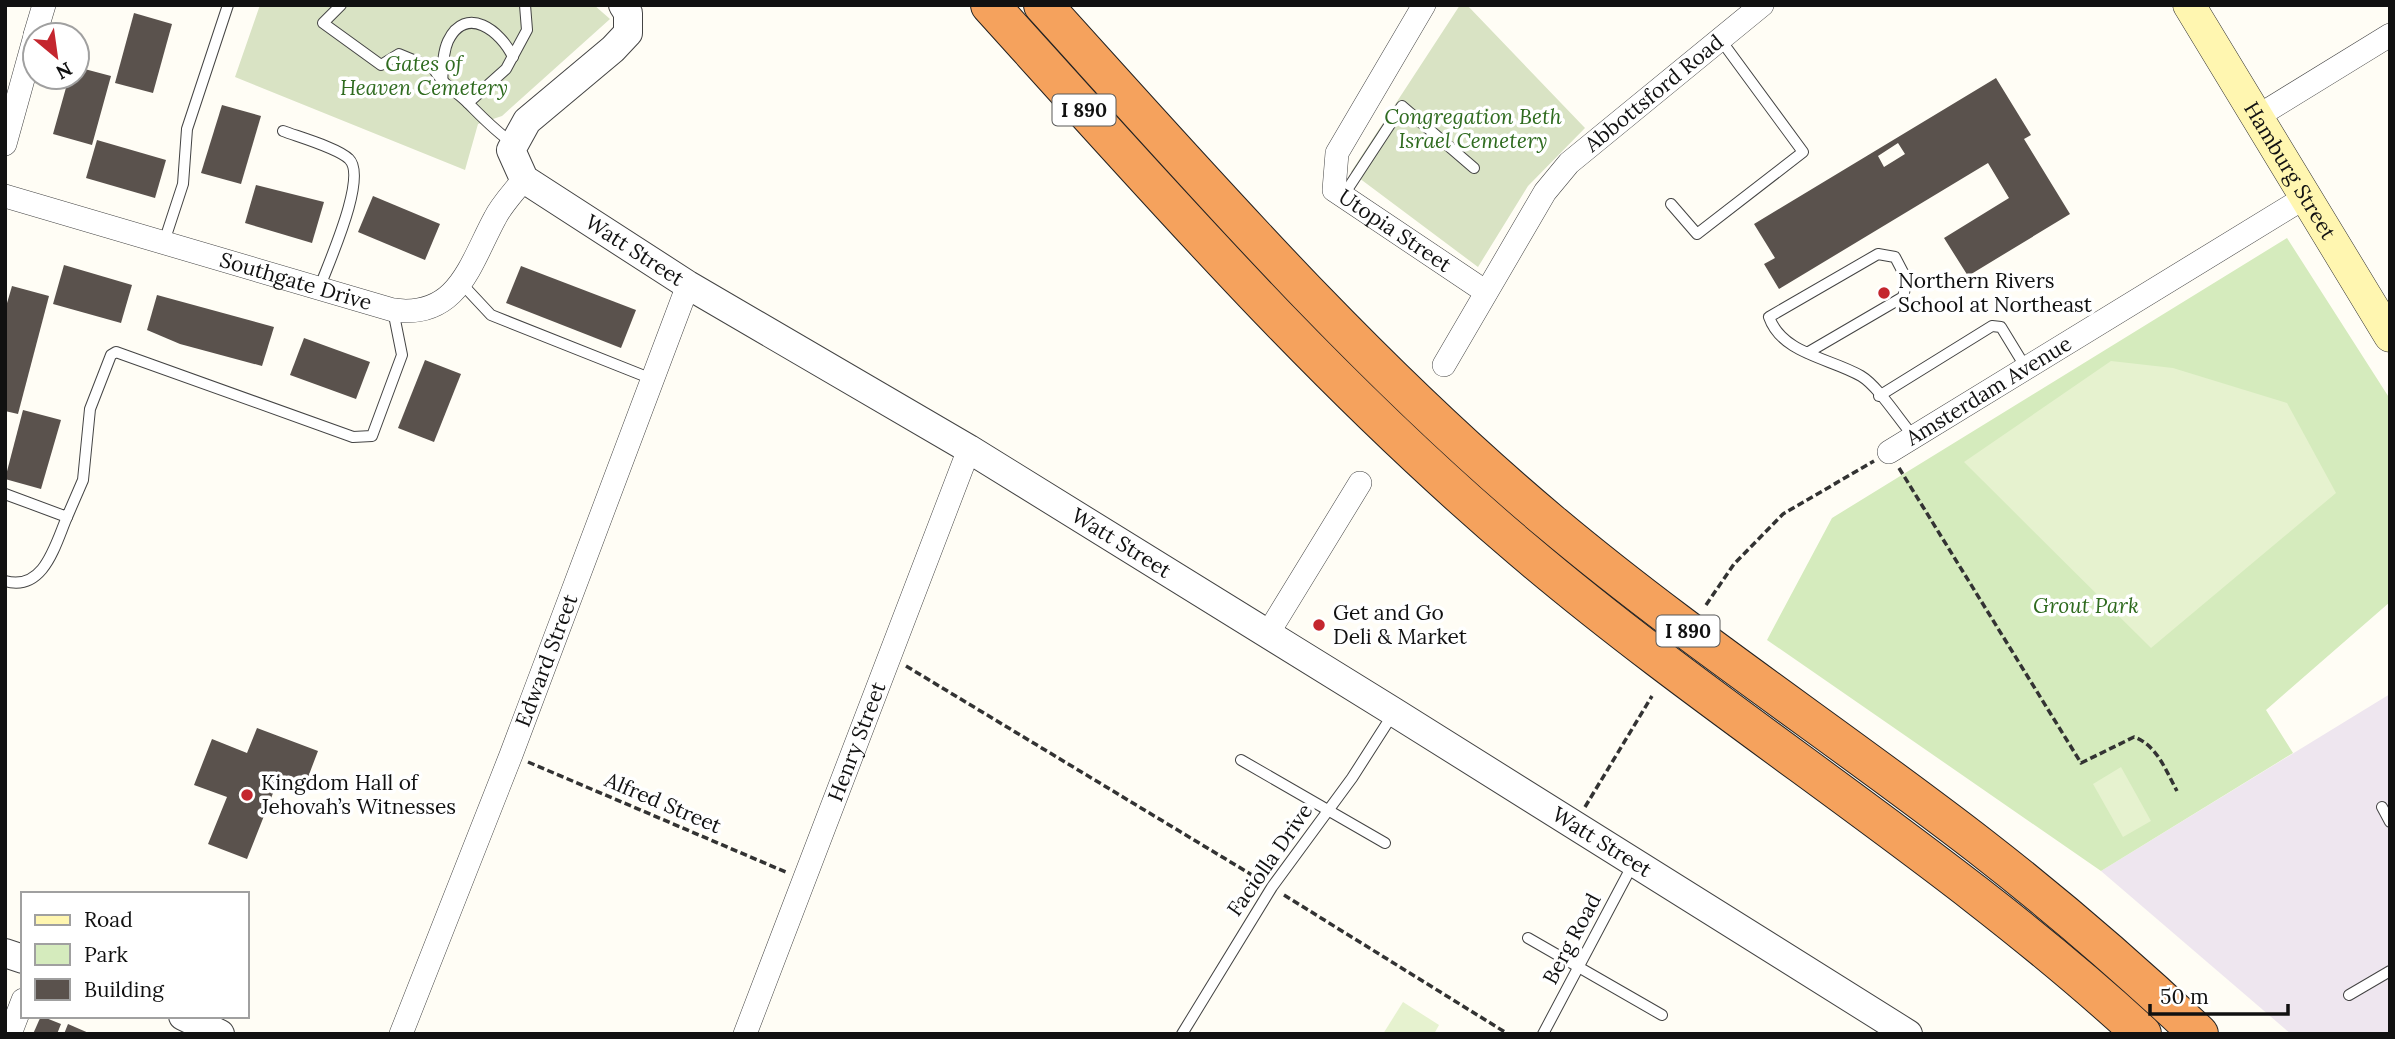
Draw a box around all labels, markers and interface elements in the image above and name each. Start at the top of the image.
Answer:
north arrow [21,21,91,91]
street label: Abbottsford Road [1578,28,1729,158]
park label: Gates of Heaven Cemetery [340,50,508,101]
text: N [52,57,76,85]
road number: I 890 [1052,94,1116,125]
street label: Hamburg Street [2238,97,2343,245]
park label: Congregation Beth Israel Cemetery [1384,103,1562,154]
street label: Utopia Street [1333,183,1457,278]
street label: Watt Street [580,208,690,292]
street label: Southgate Drive [217,246,375,316]
place label: Northern Rivers School at Northeast [1898,267,2093,318]
marker: Northern Rivers School at Northeast [1876,285,1892,301]
street label: Amsterdam Avenue [1900,330,2076,452]
street label: Watt Street [1067,502,1177,584]
street label: Edward Street [509,589,584,730]
park label: Grout Park [2033,592,2139,619]
place label: Get and Go Deli & Market [1333,599,1468,650]
road number: I 890 [1656,616,1720,646]
marker: Get and Go Deli & Market [1311,617,1327,633]
street label: Henry Street [821,677,892,805]
street label: Alfred Street [600,766,726,839]
place label: Kingdom Hall of Jehovah’s Witnesses [260,769,456,820]
marker: Kingdom Hall of Jehovah’s Witnesses [239,787,255,803]
street label: Faciolla Drive [1221,798,1318,921]
street label: Watt Street [1547,800,1658,883]
street label: Berg Road [1536,889,1607,989]
legend [21,892,248,1018]
text: Road [84,906,133,933]
text: Park [84,941,128,968]
scale bar [2150,972,2288,1016]
text: Building [84,976,164,1003]
text: 50 m [2160,983,2209,1010]

